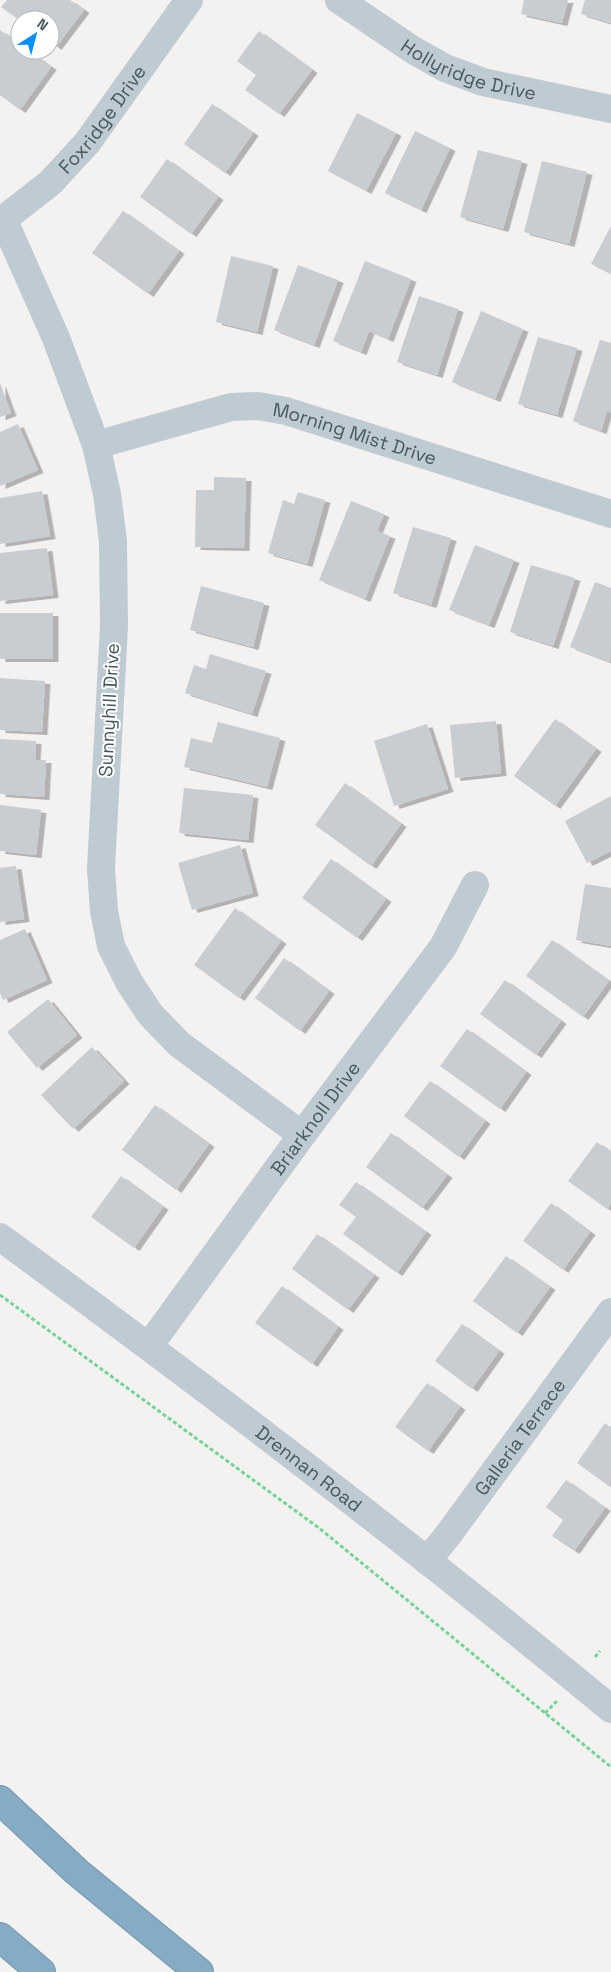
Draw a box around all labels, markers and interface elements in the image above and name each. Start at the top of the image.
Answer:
north arrow [10,10,60,60]
text: N [34,14,52,35]
street label: Hollyridge Drive [396,33,538,105]
street label: Foxridge Drive [53,60,151,179]
street label: Morning Mist Drive [271,396,440,471]
street label: Sunnyhill Drive [93,642,125,778]
street label: Briarknoll Drive [265,1056,366,1180]
street label: Galleria Terrace [469,1373,571,1500]
street label: Drennan Road [251,1419,367,1517]

